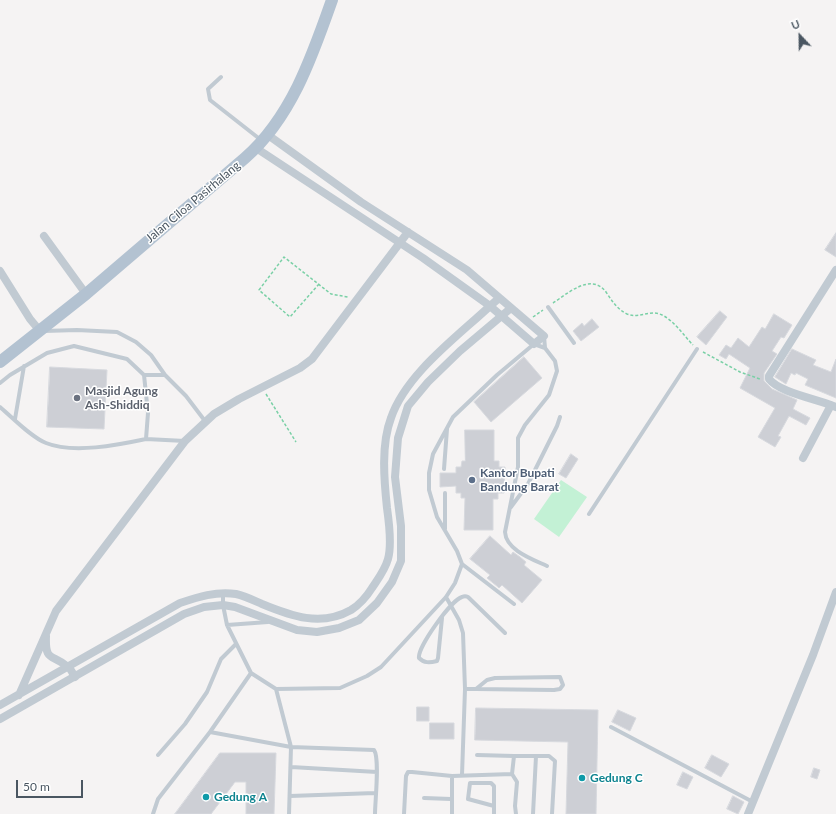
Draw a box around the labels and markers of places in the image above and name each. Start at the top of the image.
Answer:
place label: Masjid Agung Ash-Shiddiq [85,384,158,412]
marker: Masjid Agung Ash-Shiddiq [72,393,82,403]
place label: Kantor Bupati Bandung Barat [480,466,559,494]
marker: Kantor Bupati Bandung Barat [467,475,477,485]
place label: Gedung C [590,771,643,785]
marker: Gedung C [577,773,587,783]
place label: Gedung A [214,790,267,804]
marker: Gedung A [201,792,211,802]

